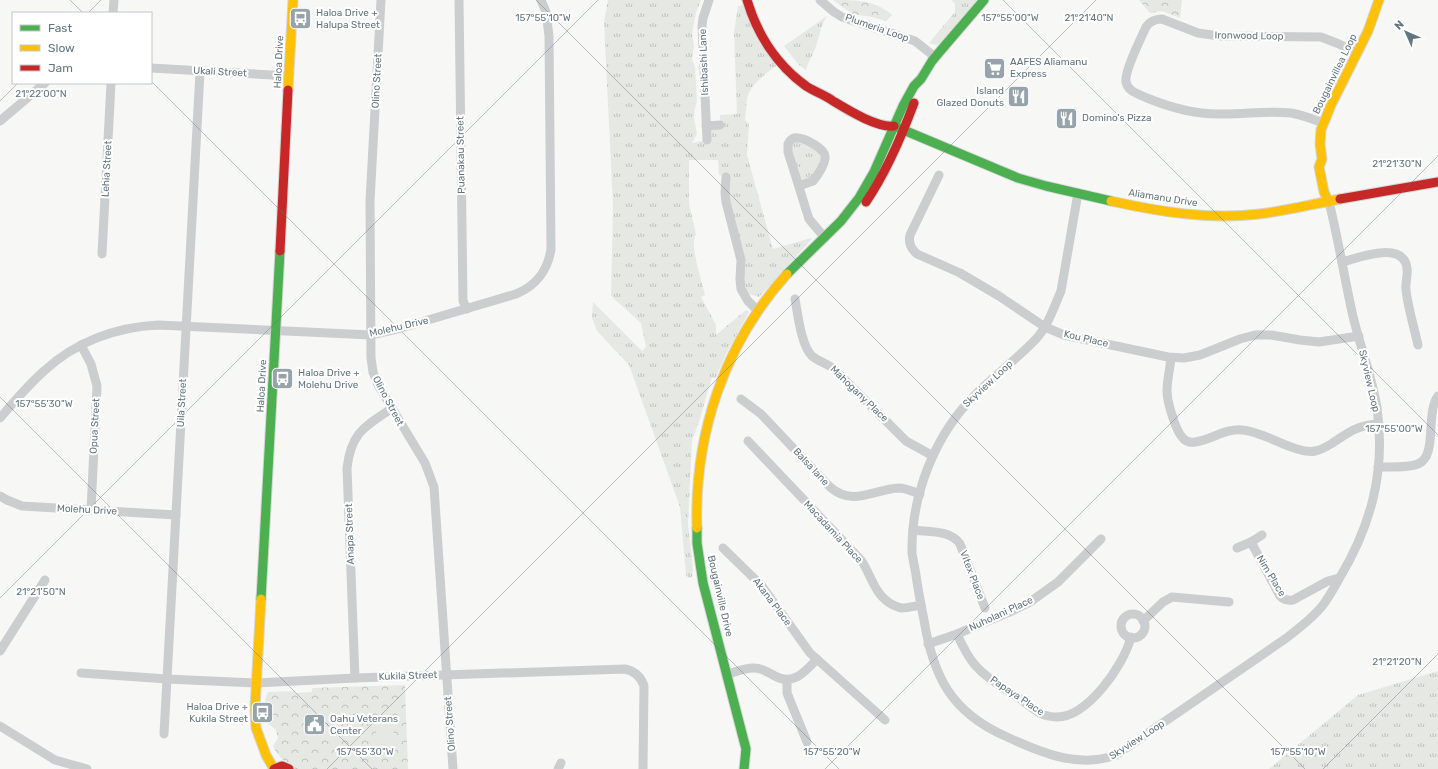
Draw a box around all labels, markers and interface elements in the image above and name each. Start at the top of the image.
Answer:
bus stop icon: Haloa Drive + Halupa Street [287,6,313,32]
place label: Haloa Drive + Halupa Street [316,7,380,31]
street label: Plumeria Loop [844,11,910,45]
legend [12,12,152,84]
text: 157°55'10"W [515,12,571,24]
text: 157°55'00"W [981,12,1039,24]
text: 21°21'40"N [1064,12,1114,24]
north arrow [1386,12,1426,52]
text: N [1392,18,1407,33]
text: Fast [48,21,72,35]
street label: Ishibashi Lane [697,28,711,96]
street label: Ironwood Loop [1214,29,1284,43]
street label: Bougainvillea Loop [1310,32,1360,116]
street label: Haloa Drive [272,35,286,89]
text: Slow [48,41,75,55]
street label: Olino Street [370,53,384,109]
supermarket icon: AAFES Aliamanu Express [981,55,1007,81]
place label: AAFES Aliamanu Express [1010,56,1087,80]
text: Jam [48,61,73,75]
street label: Ukali Street [193,65,247,79]
restaurant icon: Island Glazed Donuts [1006,84,1032,110]
place label: Island Glazed Donuts [936,85,1004,109]
text: 21°22'00"N [15,88,67,100]
restaurant icon: Domino's Pizza [1053,105,1079,131]
place label: Domino's Pizza [1082,112,1152,124]
street label: Puanakau Street [454,116,468,194]
street label: Lehia Street [100,140,114,198]
text: 21°21'30"N [1372,158,1422,170]
street label: Aliamanu Drive [1127,187,1199,209]
street label: Molehu Drive [368,314,430,340]
street label: Kou Place [1063,328,1110,350]
street label: Skyview Loop [1356,349,1382,413]
street label: Skyview Loop [961,358,1015,410]
street label: Haloa Drive [255,359,269,413]
street label: Mahogany Place [828,363,891,425]
bus stop icon: Haloa Drive + Molehu Drive [269,366,295,392]
place label: Haloa Drive + Molehu Drive [298,367,360,391]
street label: Olino Street [370,374,406,428]
street label: Uila Street [175,378,189,428]
text: 157°55'30"W [15,398,73,410]
street label: Opua Street [88,398,102,454]
text: 157°55'00"W [1365,423,1423,435]
street label: Balsa lane [790,446,832,489]
street label: Macadamia Place [801,498,865,566]
street label: Molehu Drive [57,502,118,518]
street label: Anapa Street [343,503,357,565]
street label: Vitex Place [957,549,987,602]
street label: Nim Place [1254,553,1288,599]
street label: Bougainville Drive [705,554,735,638]
street label: Akana Place [750,576,794,629]
text: 21°21'50"N [16,586,66,598]
street label: Nuholani Place [967,594,1035,634]
text: 21°21'20"N [1372,656,1422,668]
street label: Kukila Street [378,669,438,683]
street label: Papaya Place [988,674,1046,719]
street label: Olino Street [442,696,458,752]
bus stop icon: Haloa Drive + Kukila Street [250,700,276,726]
place label: Haloa Drive + Kukila Street [186,701,248,725]
public building icon: Oahu Veterans Center [301,712,327,738]
place label: Oahu Veterans Center [330,713,398,737]
street label: Skyview Loop [1107,718,1167,762]
text: 157°55'30"W [336,746,394,758]
text: 157°55'20"W [803,746,861,758]
text: 157°55'10"W [1270,746,1326,758]

